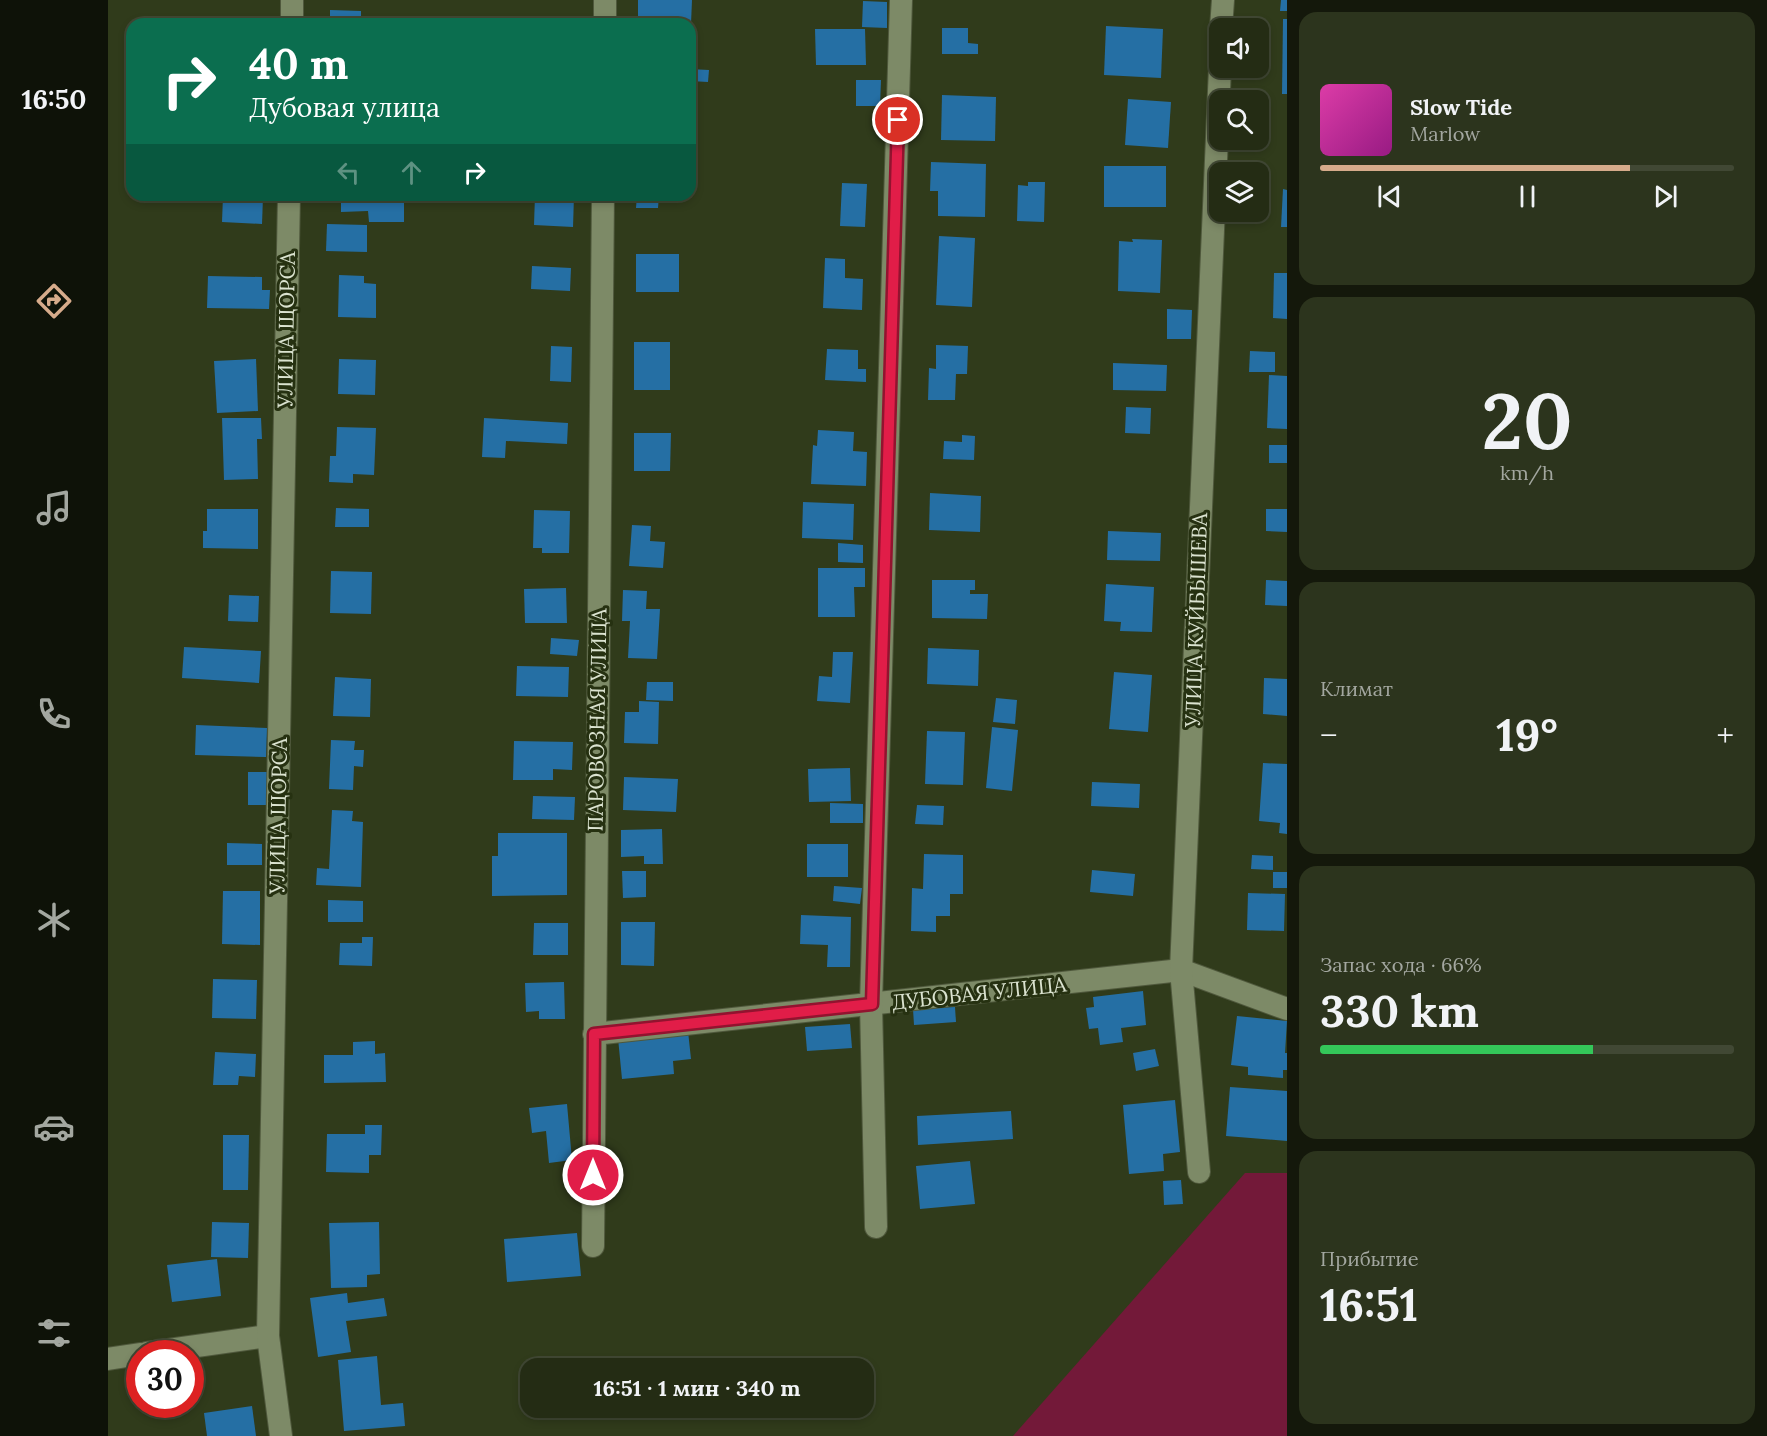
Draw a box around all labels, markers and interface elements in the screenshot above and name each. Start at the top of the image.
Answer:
map controls [1209,18,1269,222]
button: sound [1209,18,1269,78]
text: 40 m [249,37,348,91]
icon: right [150,42,228,120]
text: 16:50 [22,82,87,116]
text: Дубовая улица [249,90,440,124]
button: search [1209,90,1269,150]
text: Slow Tide [1410,93,1512,121]
pin [872,94,923,145]
icon: arrive [881,103,914,136]
text: Marlow [1410,121,1480,146]
icon: left [332,156,365,189]
icon: ahead [395,156,428,189]
icon: right [458,156,491,189]
button: layers [1209,162,1269,222]
icon: previous [1373,180,1406,213]
icon: pause [1511,180,1544,213]
icon: next [1649,180,1682,213]
street label: УЛИЦА ЩОРСА [271,251,301,409]
icon: directions [33,280,75,322]
text: 20 [1481,371,1573,470]
text: km/h [1500,460,1554,485]
icon: music [33,487,75,529]
street label: УЛИЦА КУЙБЫШЕВА [1179,511,1213,729]
street label: ПАРОВОЗНАЯ УЛИЦА [582,607,612,832]
text: Климат [1320,676,1393,701]
icon: phone [33,693,75,735]
text: 19° [1496,706,1558,763]
text: − [1320,714,1338,756]
text: + [1716,714,1734,756]
street label: УЛИЦА ЩОРСА [263,737,293,895]
icon: climate [33,899,75,941]
text: Запас хода · 66% [1320,952,1482,977]
street label: ДУБОВАЯ УЛИЦА [890,970,1069,1016]
text: 330 km [1320,982,1479,1039]
icon: car [33,1106,75,1148]
position arrow [561,1143,625,1207]
text: Прибытие [1320,1246,1419,1271]
text: 16:51 [1320,1276,1418,1333]
icon: filters [33,1312,75,1354]
speed limit sign: 30 [126,1340,204,1418]
text: 16:51 · 1 мин · 340 m [594,1374,800,1402]

